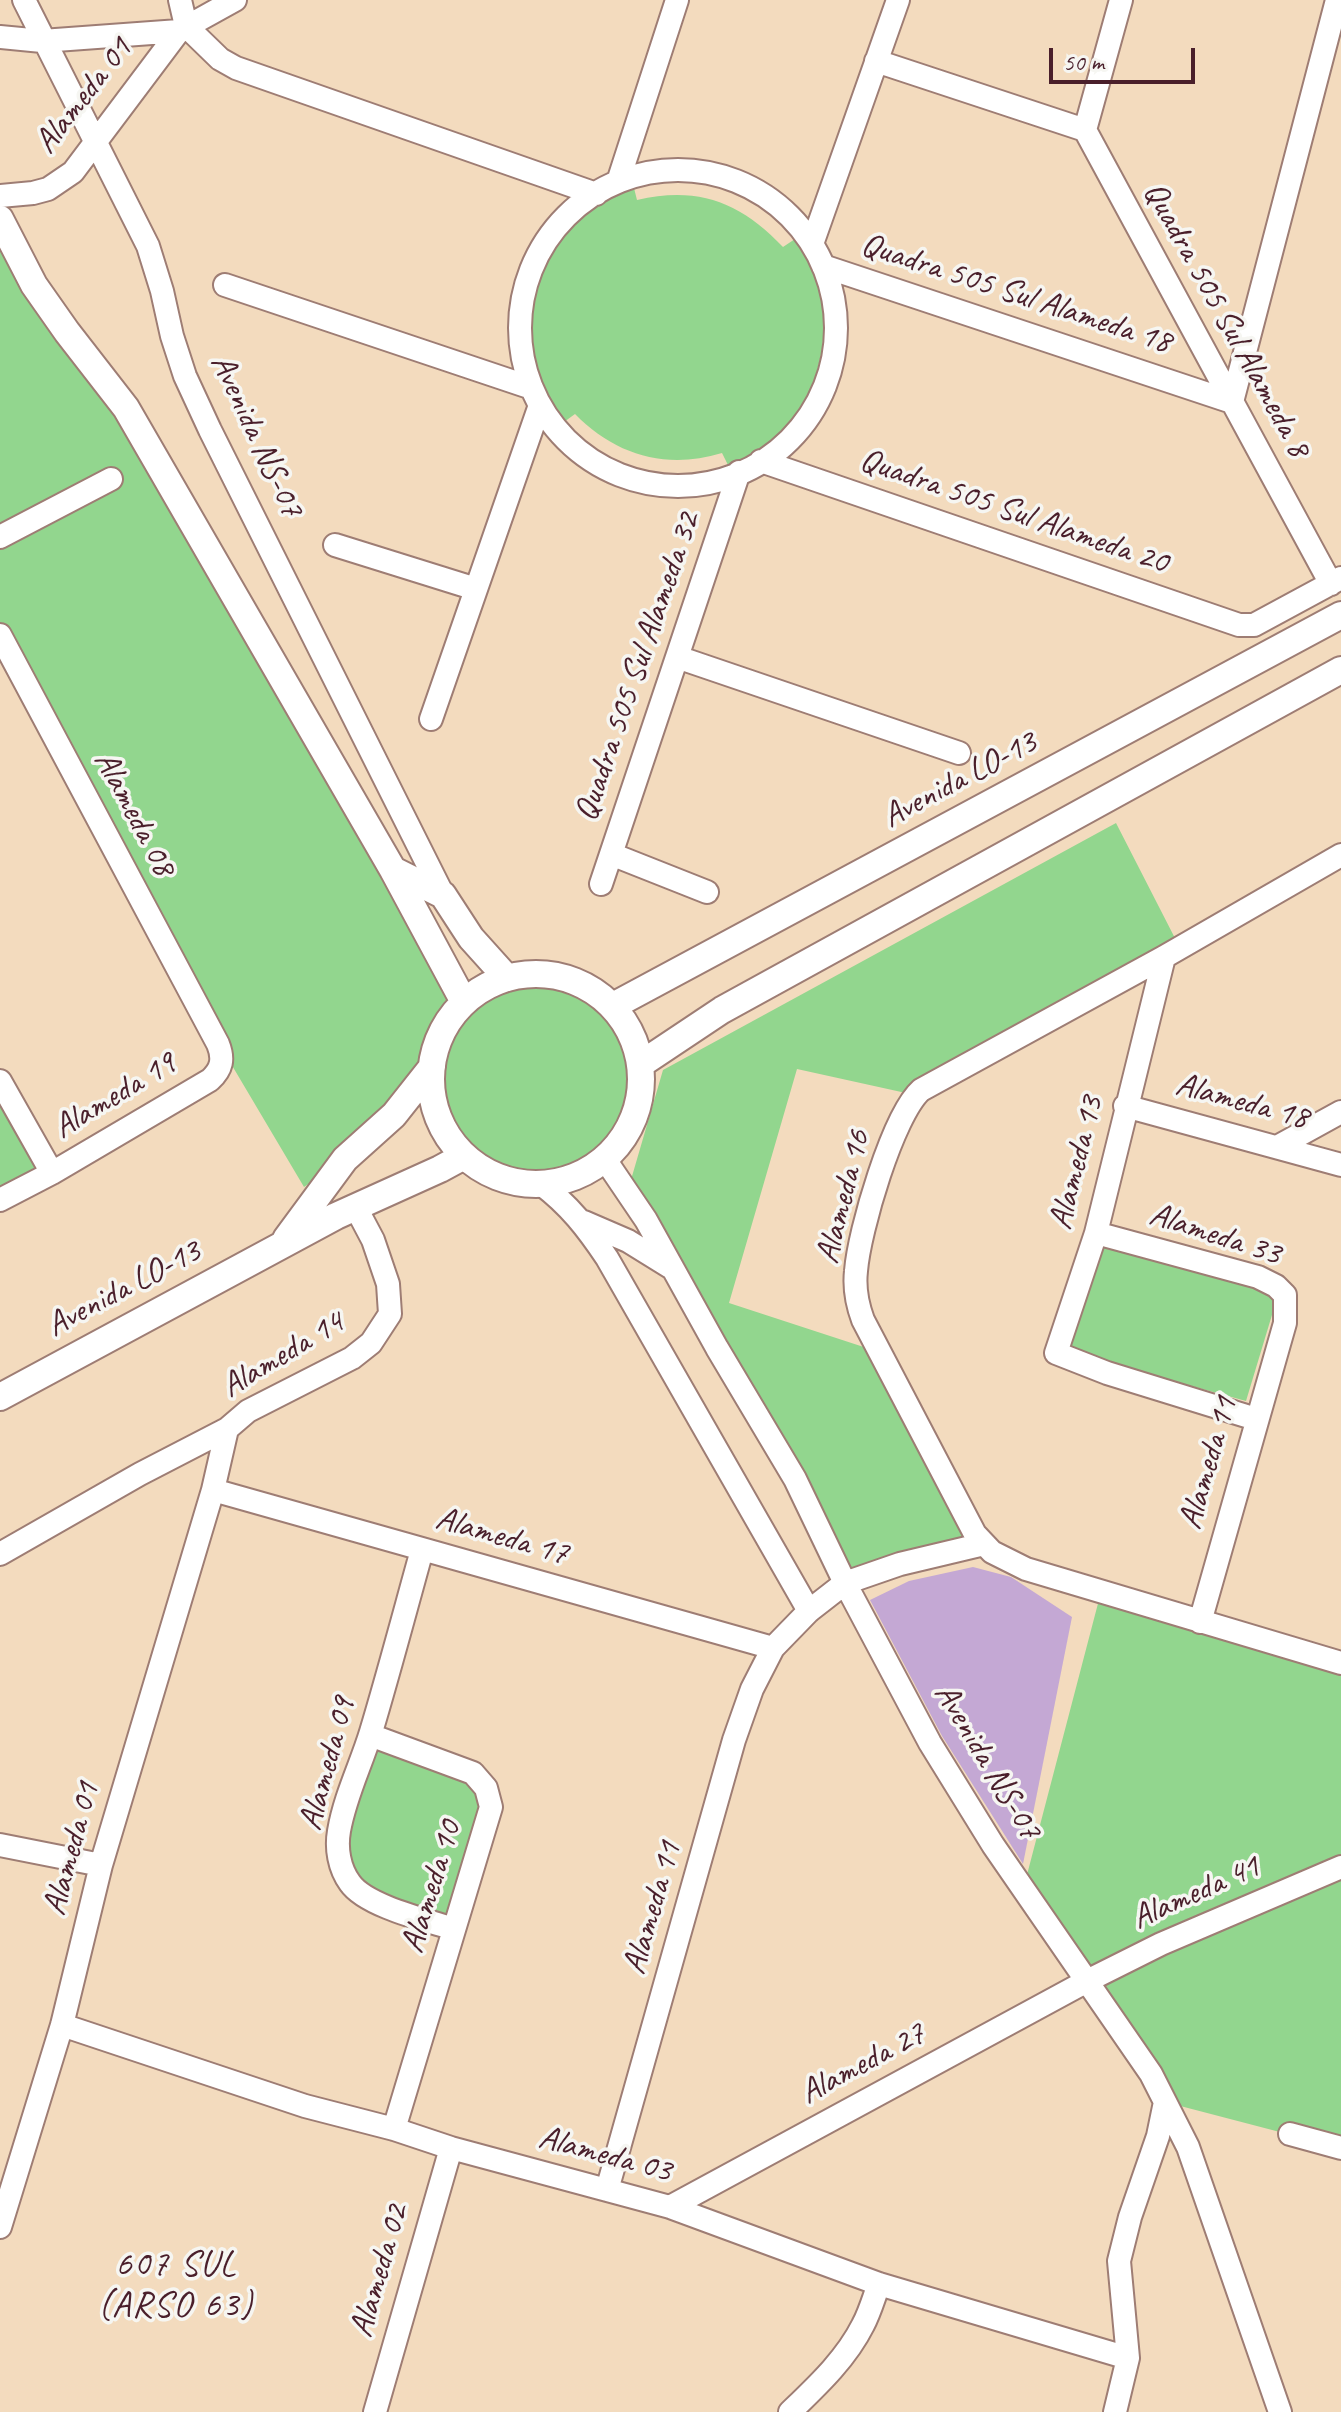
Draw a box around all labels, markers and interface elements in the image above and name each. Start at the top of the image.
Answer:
street label: Alameda 01 [26,30,142,162]
scale bar [1053,32,1199,82]
text: 50 m [1063,47,1104,77]
street label: Quadra 505 Sul Alameda 8 [1133,175,1319,465]
street label: Quadra 505 Sul Alameda 18 [856,225,1176,363]
street label: Avenida NS-07 [201,348,311,524]
street label: Quadra 505 Sul Alameda 20 [854,440,1174,584]
street label: Quadra 505 Sul Alameda 32 [566,507,710,827]
street label: Avenida LO-13 [876,722,1044,838]
street label: Alameda 08 [84,745,184,883]
street label: Alameda 19 [46,1044,184,1148]
street label: Alameda 18 [1171,1065,1313,1139]
street label: Alameda 13 [1041,1092,1113,1234]
street label: Alameda 16 [808,1126,880,1268]
street label: Alameda 33 [1144,1195,1286,1275]
street label: Avenida LO-13 [40,1231,208,1347]
street label: Alameda 14 [214,1303,352,1407]
street label: Alameda 11 [1171,1392,1247,1534]
street label: Alameda 17 [431,1499,573,1575]
street label: Avenida NS-07 [924,1677,1050,1847]
street label: Alameda 09 [291,1693,365,1835]
street label: Alameda 01 [35,1778,109,1920]
street label: Alameda 10 [393,1816,471,1958]
street label: Alameda 11 [615,1837,691,1979]
street label: Alameda 41 [1126,1847,1266,1939]
street label: Alameda 27 [794,2014,932,2114]
street label: Alameda 03 [534,2118,676,2192]
street label: Alameda 02 [342,2200,418,2342]
district label: 607 SUL (ARSO 63) [99,2244,253,2329]

